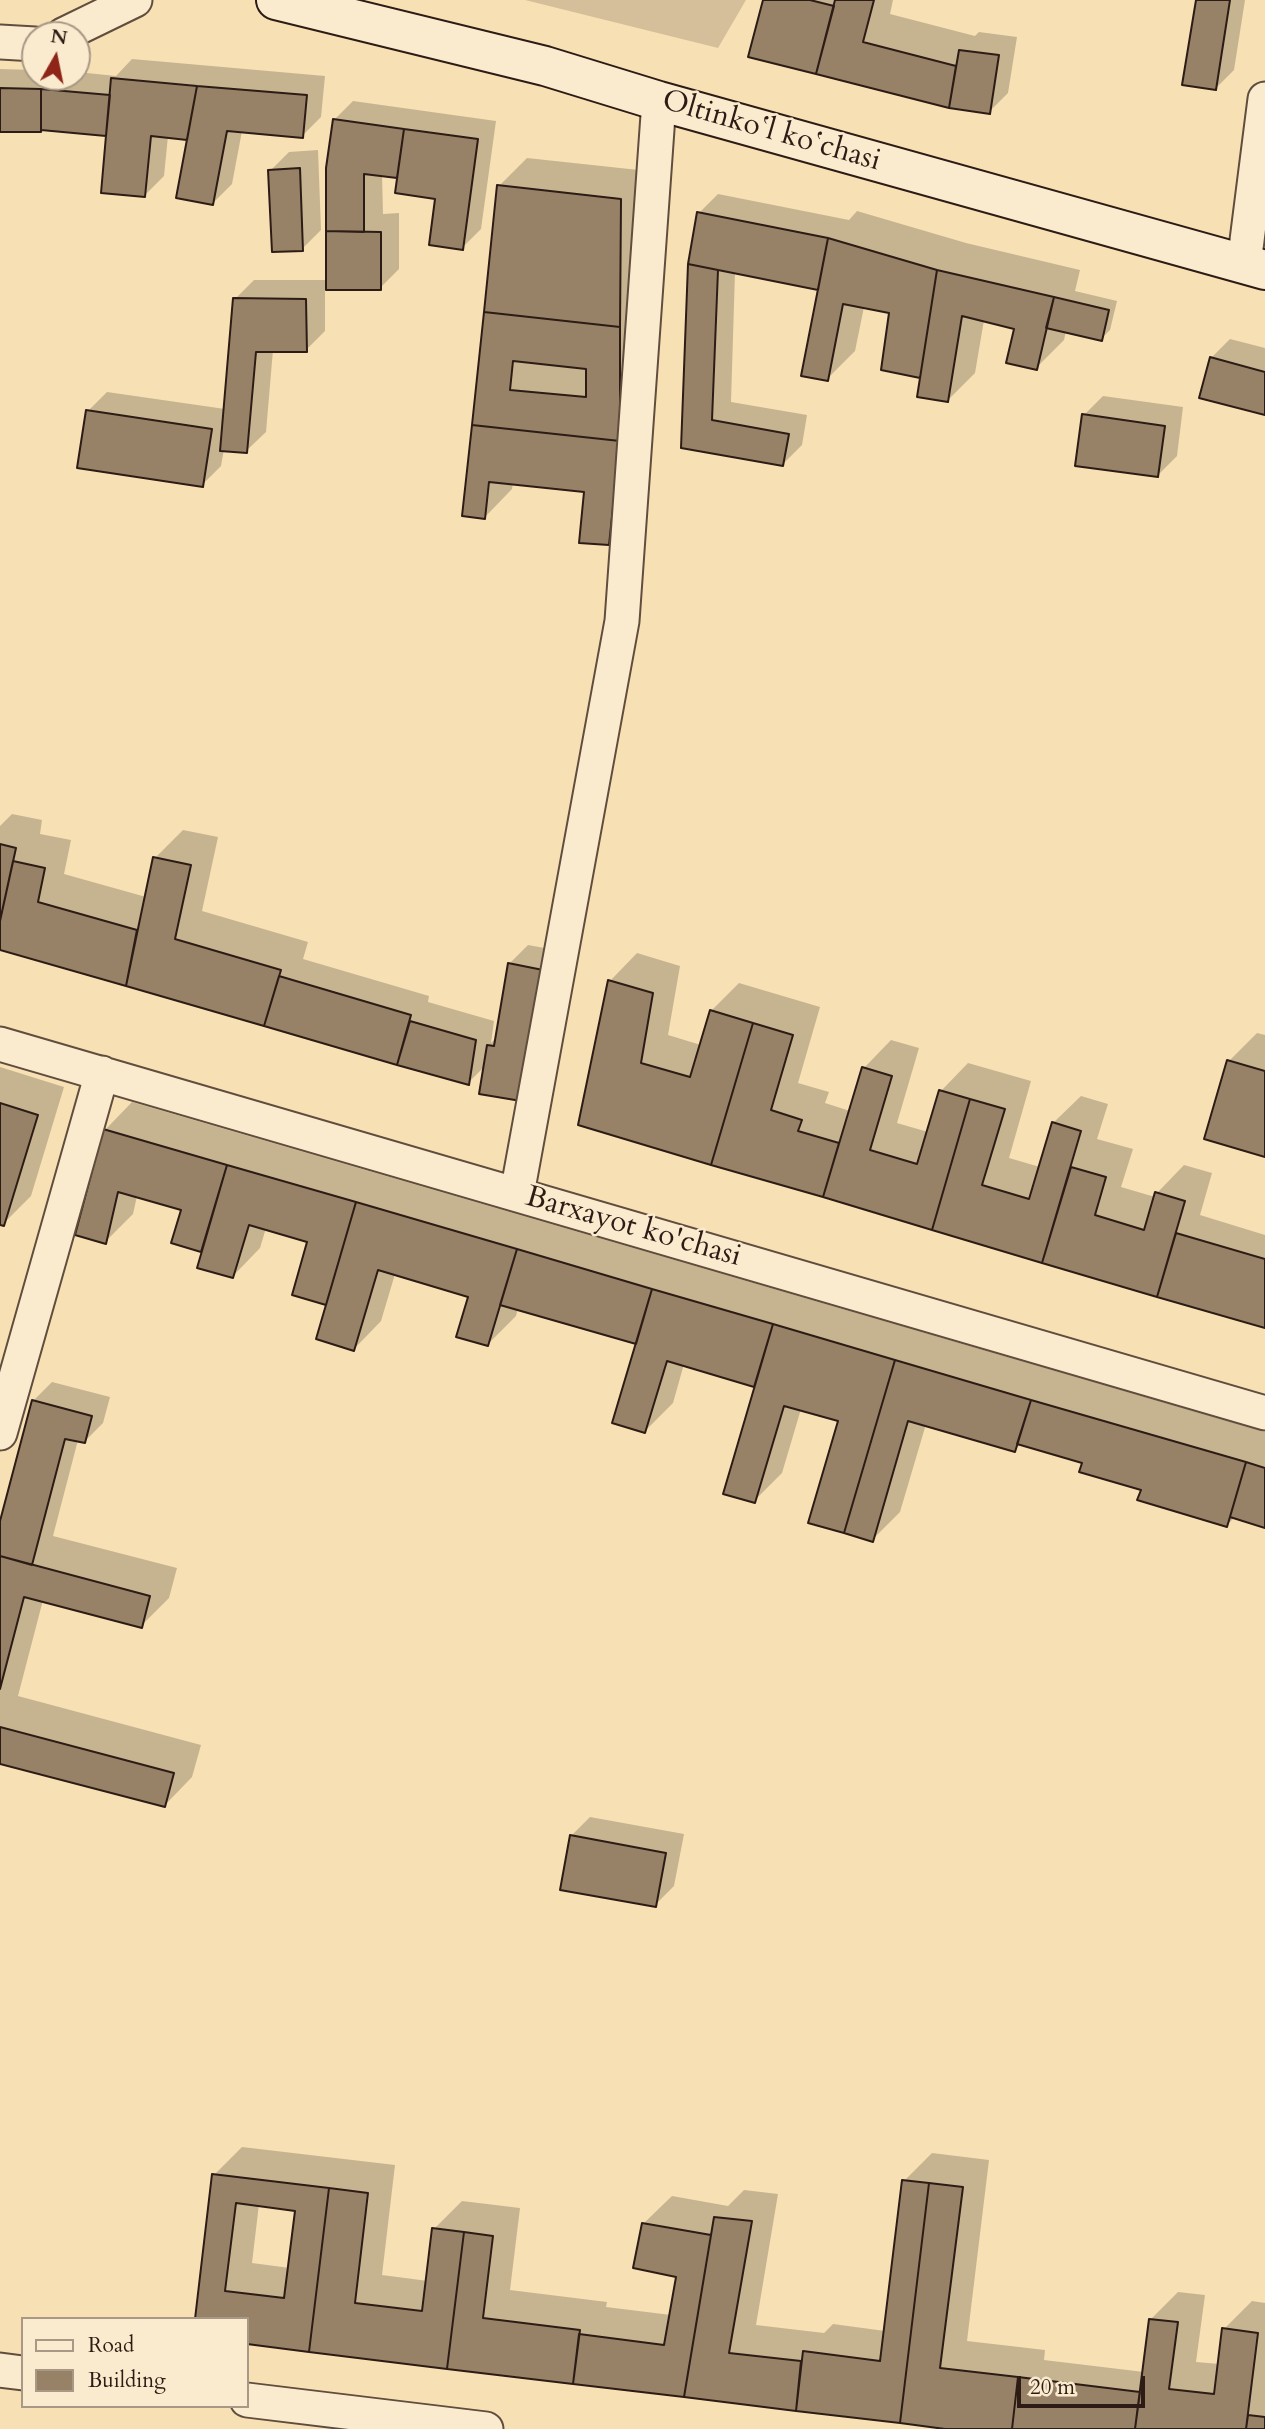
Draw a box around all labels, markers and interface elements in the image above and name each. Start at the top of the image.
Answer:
north arrow [21,21,91,91]
text: N [49,23,69,51]
street label: Oltinkoʻl koʻchasi [658,84,884,180]
street label: Barxayot ko'chasi [521,1180,745,1276]
legend [21,2317,248,2408]
text: Road [88,2331,134,2360]
scale bar [1020,2362,1148,2406]
text: Building [88,2366,166,2395]
text: 20 m [1030,2373,1075,2402]

